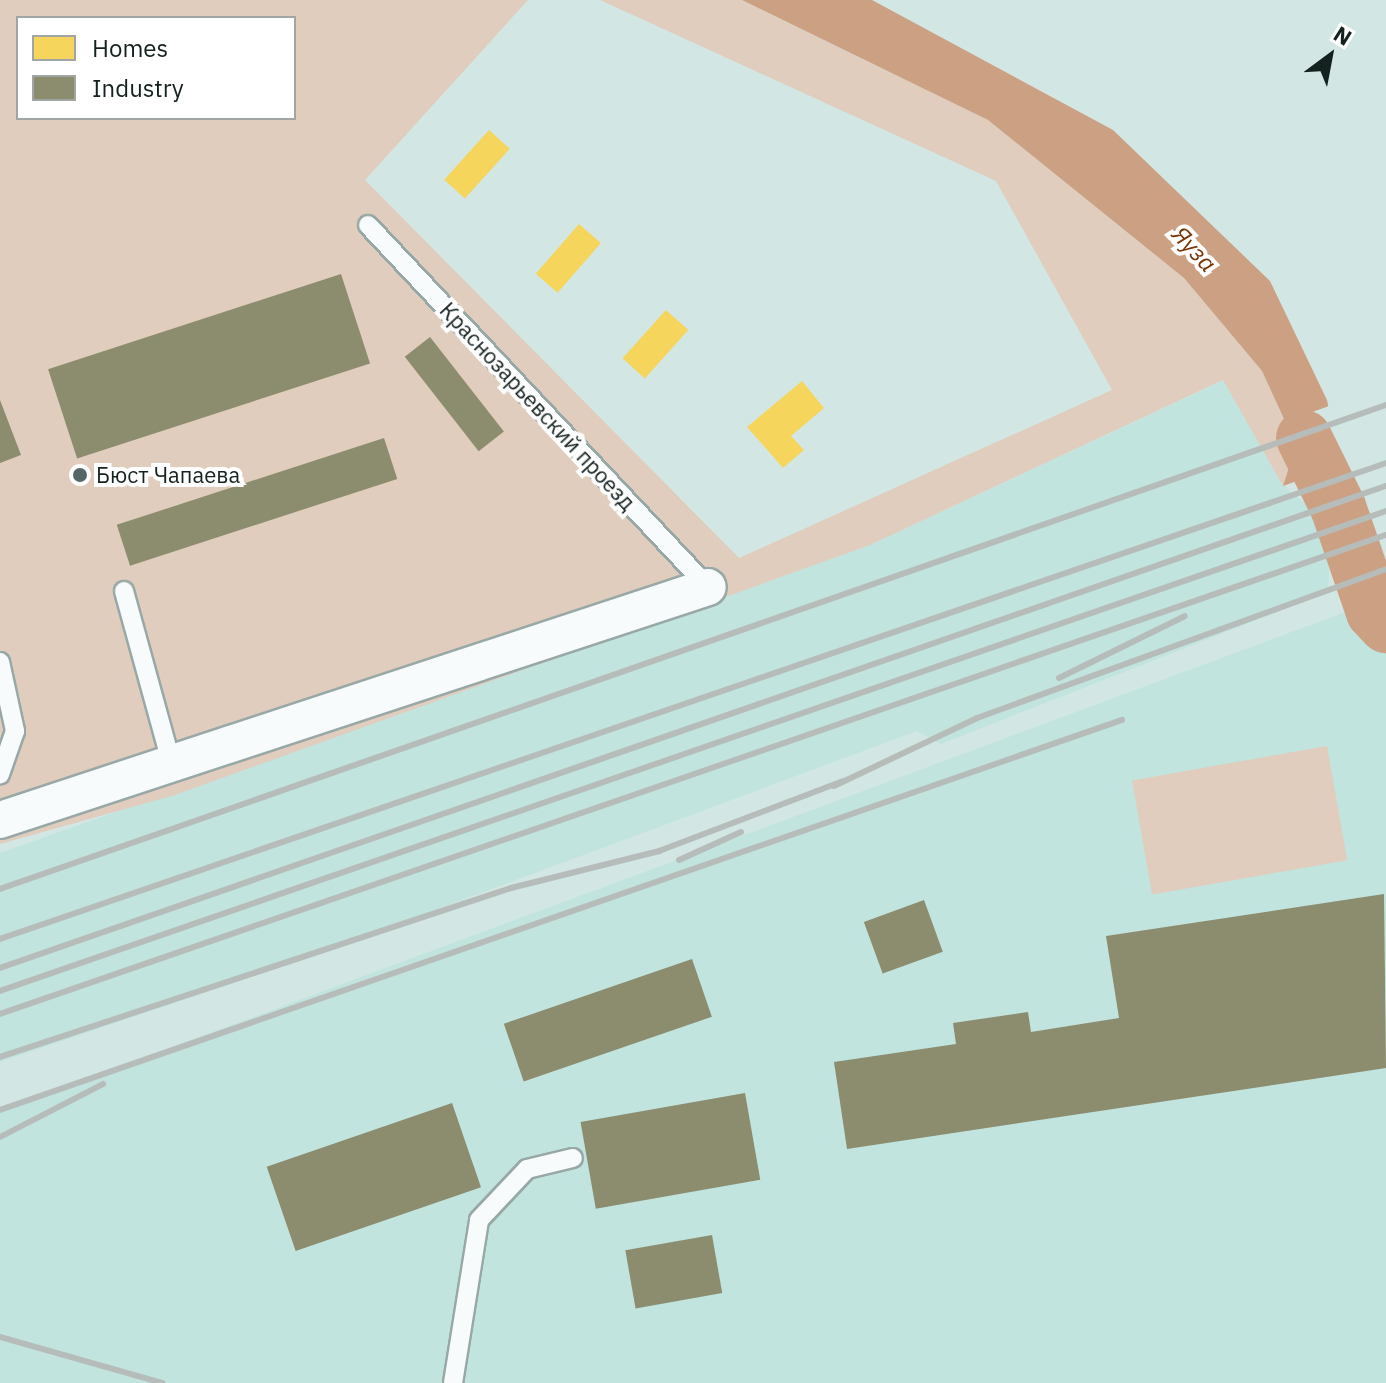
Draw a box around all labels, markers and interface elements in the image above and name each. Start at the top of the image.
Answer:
legend [16,16,296,120]
north arrow [1290,16,1370,96]
text: N [1329,19,1357,52]
text: Homes [92,32,168,64]
text: Industry [92,72,184,104]
water label: Яуза [1166,220,1222,278]
street label: Краснозарьевский проезд [435,297,641,515]
place label: Бюст Чапаева [96,462,240,488]
marker: Бюст Чапаева [71,466,89,484]

